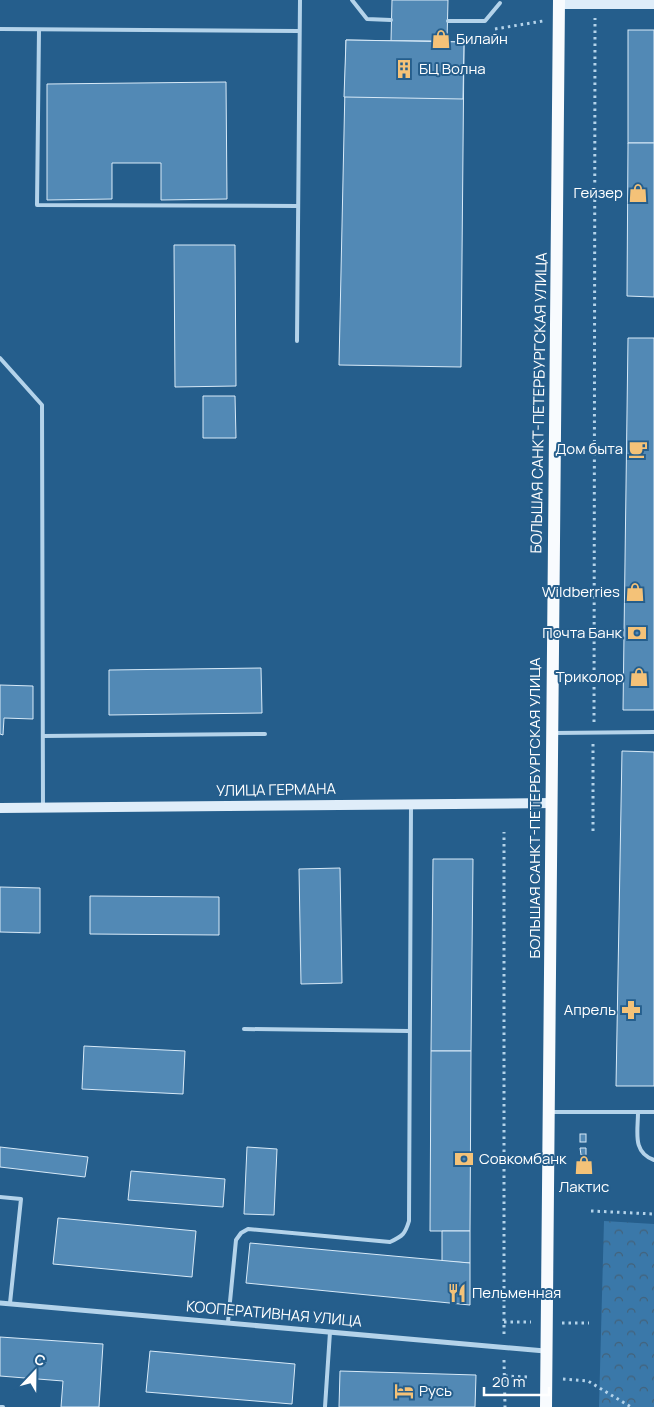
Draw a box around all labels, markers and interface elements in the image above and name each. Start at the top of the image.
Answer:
shop icon: Билайн [430,28,452,50]
place label: Билайн [456,28,508,49]
building icon: БЦ Волна [393,58,415,80]
place label: БЦ Волна [419,58,486,79]
place label: Гейзер [574,182,623,203]
shop icon: Гейзер [627,182,649,204]
street label: БОЛЬШАЯ САНКТ-ПЕТЕРБУРГСКАЯ УЛИЦА [525,252,552,554]
place label: Дом быта [555,438,623,459]
cafe icon: Дом быта [627,438,649,460]
place label: Wildberries [542,581,620,602]
shop icon: Wildberries [624,581,646,603]
place label: Почта Банк [542,622,623,643]
bank icon: Почта Банк [626,622,648,644]
street label: БОЛЬШАЯ САНКТ-ПЕТЕРБУРГСКАЯ УЛИЦА [524,657,545,959]
place label: Триколор [556,666,624,687]
shop icon: Триколор [628,666,650,688]
street label: УЛИЦА ГЕРМАНА [216,778,337,801]
place label: Апрель [564,999,616,1020]
pharmacy icon: Апрель [620,999,642,1021]
bank icon: Совкомбанк [453,1148,475,1170]
place label: Совкомбанк [479,1148,567,1169]
shop icon: Лактис [573,1154,595,1176]
place label: Лактис [559,1176,609,1197]
restaurant icon: Пельменная [446,1282,468,1304]
place label: Пельменная [472,1282,561,1303]
street label: КООПЕРАТИВНАЯ УЛИЦА [185,1295,363,1332]
north arrow [10,1347,60,1397]
text: С [32,1349,48,1370]
scale bar [484,1364,549,1396]
text: 20 m [492,1371,525,1392]
hotel icon: Русь [393,1380,415,1402]
place label: Русь [419,1380,452,1401]

